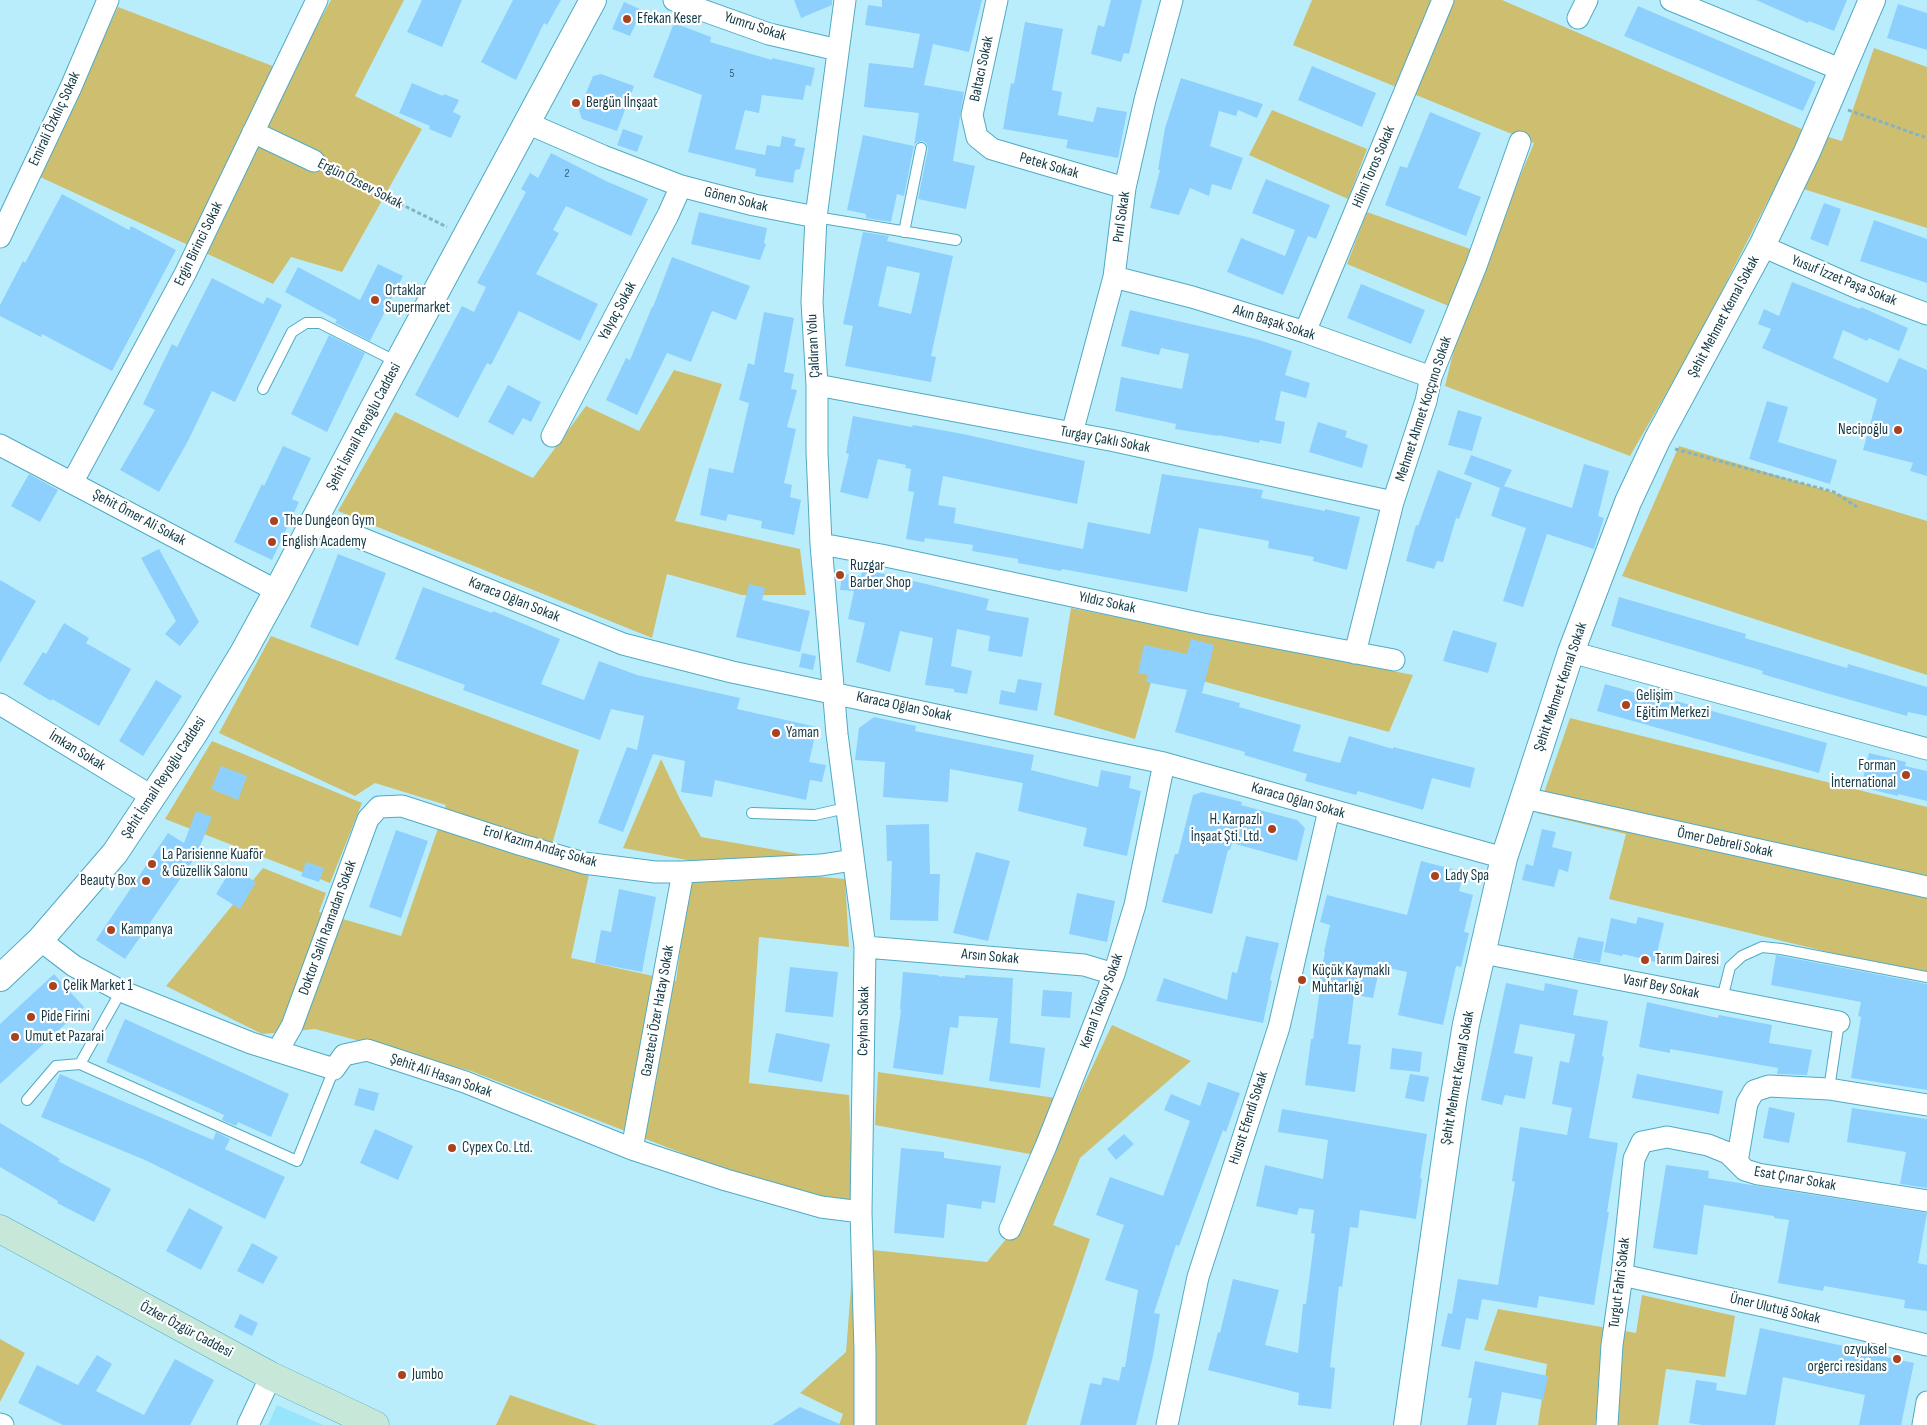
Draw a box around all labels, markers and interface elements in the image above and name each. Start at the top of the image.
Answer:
street label: Yumru Sokak [722,8,788,46]
place label: Efekan Keser [637,10,702,28]
marker: Efekan Keser [621,13,633,25]
street label: Baltacı Sokak [966,35,998,103]
house number: 5 [730,67,734,81]
street label: Emirali Özkılıç Sokak [25,69,85,169]
place label: Bergün Iİnşaat [586,94,658,112]
marker: Bergün Iİnşaat [570,97,582,109]
street label: Hilmi Toros Sokak [1349,123,1399,211]
street label: Petek Sokak [1017,149,1081,183]
street label: Ergün Özsev Sokak [314,155,406,213]
house number: 2 [565,167,569,181]
street label: Gönen Sokak [702,183,770,217]
street label: Pırıl Sokak [1110,190,1134,244]
street label: Ergin Birinci Sokak [171,199,227,289]
street label: Yusuf İzzet Paşa Sokak [1789,252,1899,310]
street label: Şehit Mehmet Kemal Sokak [1684,253,1764,381]
street label: Yalyaç Sokak [595,279,641,343]
place label: Ortaklar Supermarket [385,282,450,317]
marker: Ortaklar Supermarket [369,294,381,306]
street label: Akın Başak Sokak [1231,301,1317,345]
street label: Çaldıran Yolu [803,314,825,378]
street label: Mehmet Ahmet Koççıno Sokak [1392,334,1456,484]
street label: Şehit İsmail Reyoğlu Caddesi [323,360,405,494]
place label: Necipoğlu [1838,421,1888,439]
street label: Turgay Çaklı Sokak [1059,422,1151,458]
marker: Necipoğlu [1892,424,1904,436]
street label: Şehit Ömer Ali Sokak [89,486,189,550]
place label: The Dungeon Gym [284,512,375,530]
marker: The Dungeon Gym [268,515,280,527]
place label: English Academy [282,533,367,551]
marker: English Academy [266,536,278,548]
place label: Ruzgar Barber Shop [850,557,911,592]
marker: Ruzgar Barber Shop [834,569,846,581]
street label: Karaca Oğlan Sokak [466,574,562,626]
street label: Yıldız Sokak [1077,588,1137,618]
street label: Şehit Mehmet Kemal Sokak [1530,620,1592,754]
place label: Gelişim Eğitim Merkezi [1636,687,1709,722]
street label: Karaca Oğlan Sokak [855,688,953,726]
marker: Gelişim Eğitim Merkezi [1620,699,1632,711]
street label: Şehit İsmail Reyoğlu Caddesi [118,714,210,842]
place label: Yaman [786,724,819,742]
street label: İmkan Sokak [45,727,109,775]
marker: Yaman [770,727,782,739]
place label: Forman İnternational [1831,757,1896,792]
marker: Forman İnternational [1900,769,1912,781]
street label: Karaca Oğlan Sokak [1249,779,1347,823]
place label: H. Karpazlı İnşaat Şti. Ltd. [1191,811,1262,846]
street label: Erol Kazım Andaç Sokak [481,822,599,872]
marker: H. Karpazlı İnşaat Şti. Ltd. [1266,823,1278,835]
street label: Ömer Debreli Sokak [1675,824,1775,862]
place label: La Parisienne Kuaför & Güzellik Salonu [162,846,263,881]
marker: La Parisienne Kuaför & Güzellik Salonu [146,858,158,870]
street label: Doktor Salih Ramadan Sokak [295,858,361,998]
place label: Lady Spa [1445,867,1489,885]
marker: Lady Spa [1429,870,1441,882]
place label: Beauty Box [80,872,136,890]
marker: Beauty Box [140,875,152,887]
place label: Kampanya [121,921,173,939]
marker: Kampanya [105,924,117,936]
street label: Gazeteci Özer Hatay Sokak [638,944,678,1078]
street label: Arsın Sokak [961,946,1019,968]
street label: Kemal Toksoy Sokak [1077,951,1127,1051]
place label: Tarım Dairesi [1655,951,1719,969]
marker: Tarım Dairesi [1639,954,1651,966]
place label: Küçük Kaymaklı Muhtarlığı [1312,962,1390,997]
street label: Vasıf Bey Sokak [1621,971,1701,1003]
marker: Küçük Kaymaklı Muhtarlığı [1296,974,1308,986]
place label: Çelik Market 1 [63,977,133,995]
marker: Çelik Market 1 [47,980,59,992]
street label: Ceyhan Sokak [854,986,874,1056]
place label: Pide Firini [41,1008,90,1026]
street label: Şehit Mehmet Kemal Sokak [1437,1010,1479,1146]
marker: Pide Firini [25,1011,37,1023]
place label: Umut et Pazarai [25,1028,104,1046]
marker: Umut et Pazarai [9,1031,21,1043]
street label: Şehit Ali Hasan Sokak [388,1050,494,1102]
street label: Hursıt Efendi Sokak [1225,1069,1273,1167]
place label: Cypex Co. Ltd. [462,1139,532,1157]
marker: Cypex Co. Ltd. [446,1142,458,1154]
street label: Esat Çınar Sokak [1753,1163,1837,1195]
street label: Turgut Fahri Sokak [1605,1237,1635,1329]
street label: Üner Ulutuğ Sokak [1728,1290,1822,1328]
street label: Özker Özgür Caddesi [137,1298,235,1362]
place label: ozyuksel orgerci residans [1808,1341,1887,1376]
marker: ozyuksel orgerci residans [1891,1353,1903,1365]
place label: Jumbo [412,1366,443,1384]
marker: Jumbo [396,1369,408,1381]

